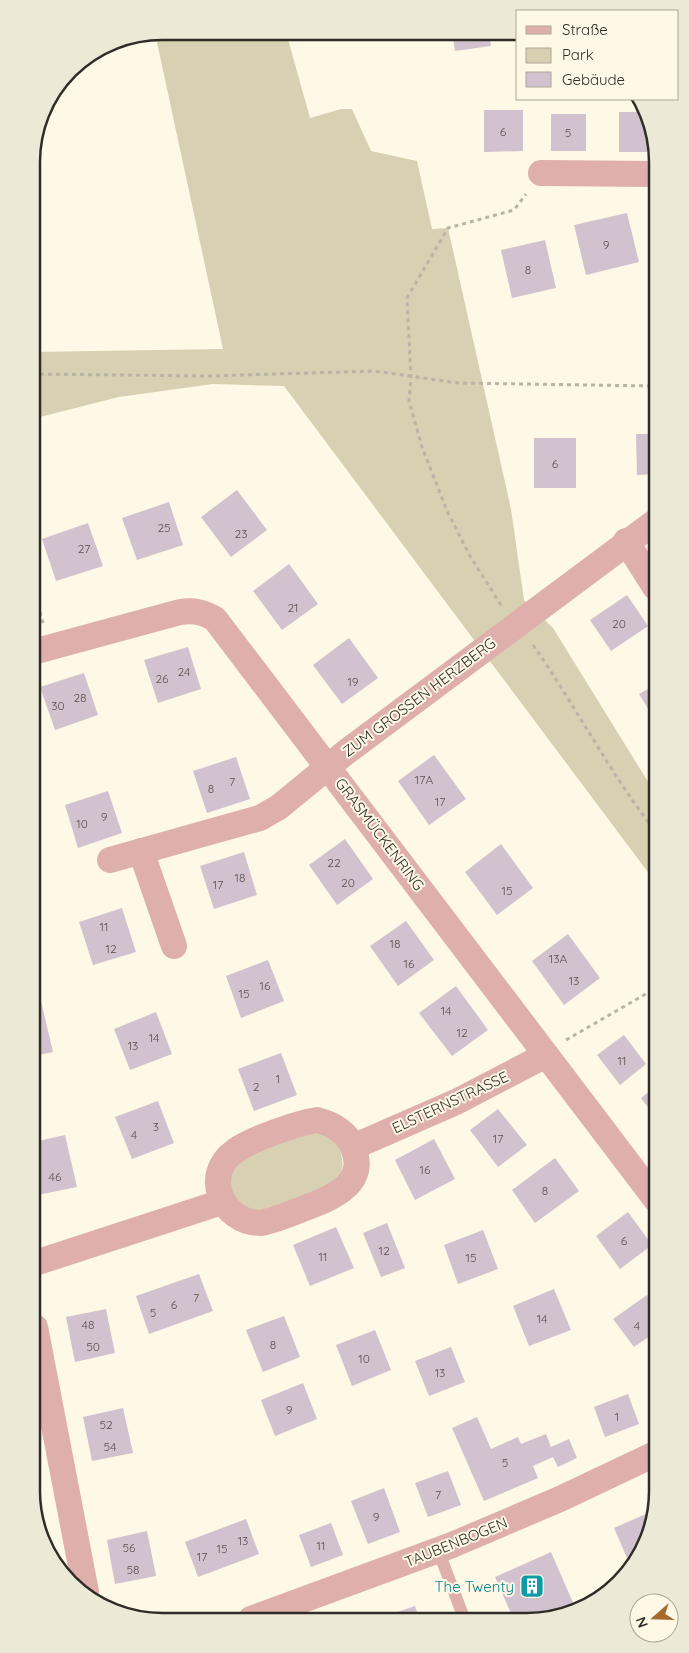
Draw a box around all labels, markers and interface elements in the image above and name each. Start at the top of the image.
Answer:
legend [516,10,679,100]
text: Straße [562,20,608,39]
text: Park [562,45,594,64]
text: Gebäude [562,70,625,89]
house number: 6 [500,124,507,139]
house number: 5 [565,125,571,140]
house number: 9 [603,237,610,252]
house number: 8 [525,262,531,277]
house number: 6 [552,456,559,471]
house number: 25 [157,520,171,535]
house number: 23 [235,526,247,541]
house number: 27 [78,541,90,556]
house number: 21 [287,600,299,615]
house number: 20 [612,616,626,631]
street label: ZUM GROSSEN HERZBERG [339,633,499,761]
house number: 24 [178,664,190,679]
house number: 26 [155,671,169,686]
house number: 19 [347,674,359,689]
house number: 28 [73,690,87,705]
house number: 30 [51,698,65,713]
house number: 17A [415,772,433,787]
house number: 7 [229,774,235,789]
street label: GRASMÜCKENRING [331,774,429,894]
house number: 8 [208,781,214,796]
house number: 17 [435,794,445,809]
house number: 9 [101,809,108,824]
house number: 10 [76,816,88,831]
house number: 22 [327,855,341,870]
house number: 18 [235,870,245,885]
house number: 20 [341,875,355,890]
house number: 17 [213,877,223,892]
house number: 15 [502,883,512,898]
house number: 11 [100,919,108,934]
house number: 18 [390,936,400,951]
house number: 12 [105,941,117,956]
house number: 13A [549,951,567,966]
house number: 16 [404,956,415,971]
house number: 13 [569,973,579,988]
house number: 16 [260,978,271,993]
house number: 15 [239,986,249,1001]
house number: 14 [441,1003,451,1018]
house number: 12 [456,1025,468,1040]
house number: 14 [149,1030,159,1045]
house number: 13 [128,1038,138,1053]
house number: 11 [618,1053,626,1068]
street label: ELSTERNSTRASSE [389,1067,511,1137]
house number: 1 [276,1071,280,1086]
house number: 2 [253,1079,260,1094]
house number: 3 [153,1119,159,1134]
house number: 4 [131,1127,137,1142]
house number: 17 [493,1131,503,1146]
house number: 16 [420,1162,431,1177]
house number: 46 [49,1169,62,1184]
house number: 8 [542,1183,548,1198]
house number: 6 [621,1233,628,1248]
house number: 12 [378,1243,390,1258]
house number: 11 [319,1249,327,1264]
house number: 15 [466,1250,476,1265]
house number: 7 [193,1290,199,1305]
house number: 6 [171,1297,178,1312]
house number: 5 [150,1305,156,1320]
house number: 14 [537,1311,547,1326]
house number: 48 [82,1317,94,1332]
house number: 4 [634,1318,640,1333]
house number: 8 [270,1337,276,1352]
house number: 50 [86,1339,100,1354]
house number: 10 [358,1351,370,1366]
house number: 13 [435,1365,445,1380]
house number: 9 [286,1402,293,1417]
house number: 1 [615,1409,619,1424]
house number: 52 [99,1417,113,1432]
house number: 54 [104,1439,116,1454]
house number: 5 [502,1455,508,1470]
house number: 7 [435,1487,441,1502]
house number: 9 [373,1509,380,1524]
street label: TAUBENBOGEN [402,1513,510,1571]
house number: 13 [238,1533,248,1548]
house number: 11 [317,1538,325,1553]
house number: 56 [123,1540,136,1555]
house number: 15 [217,1541,227,1556]
house number: 17 [197,1549,207,1564]
house number: 58 [126,1562,140,1577]
building icon: The Twenty [519,1573,545,1599]
place label: The Twenty [435,1577,514,1596]
north arrow [629,1593,679,1643]
text: N [632,1615,652,1630]

